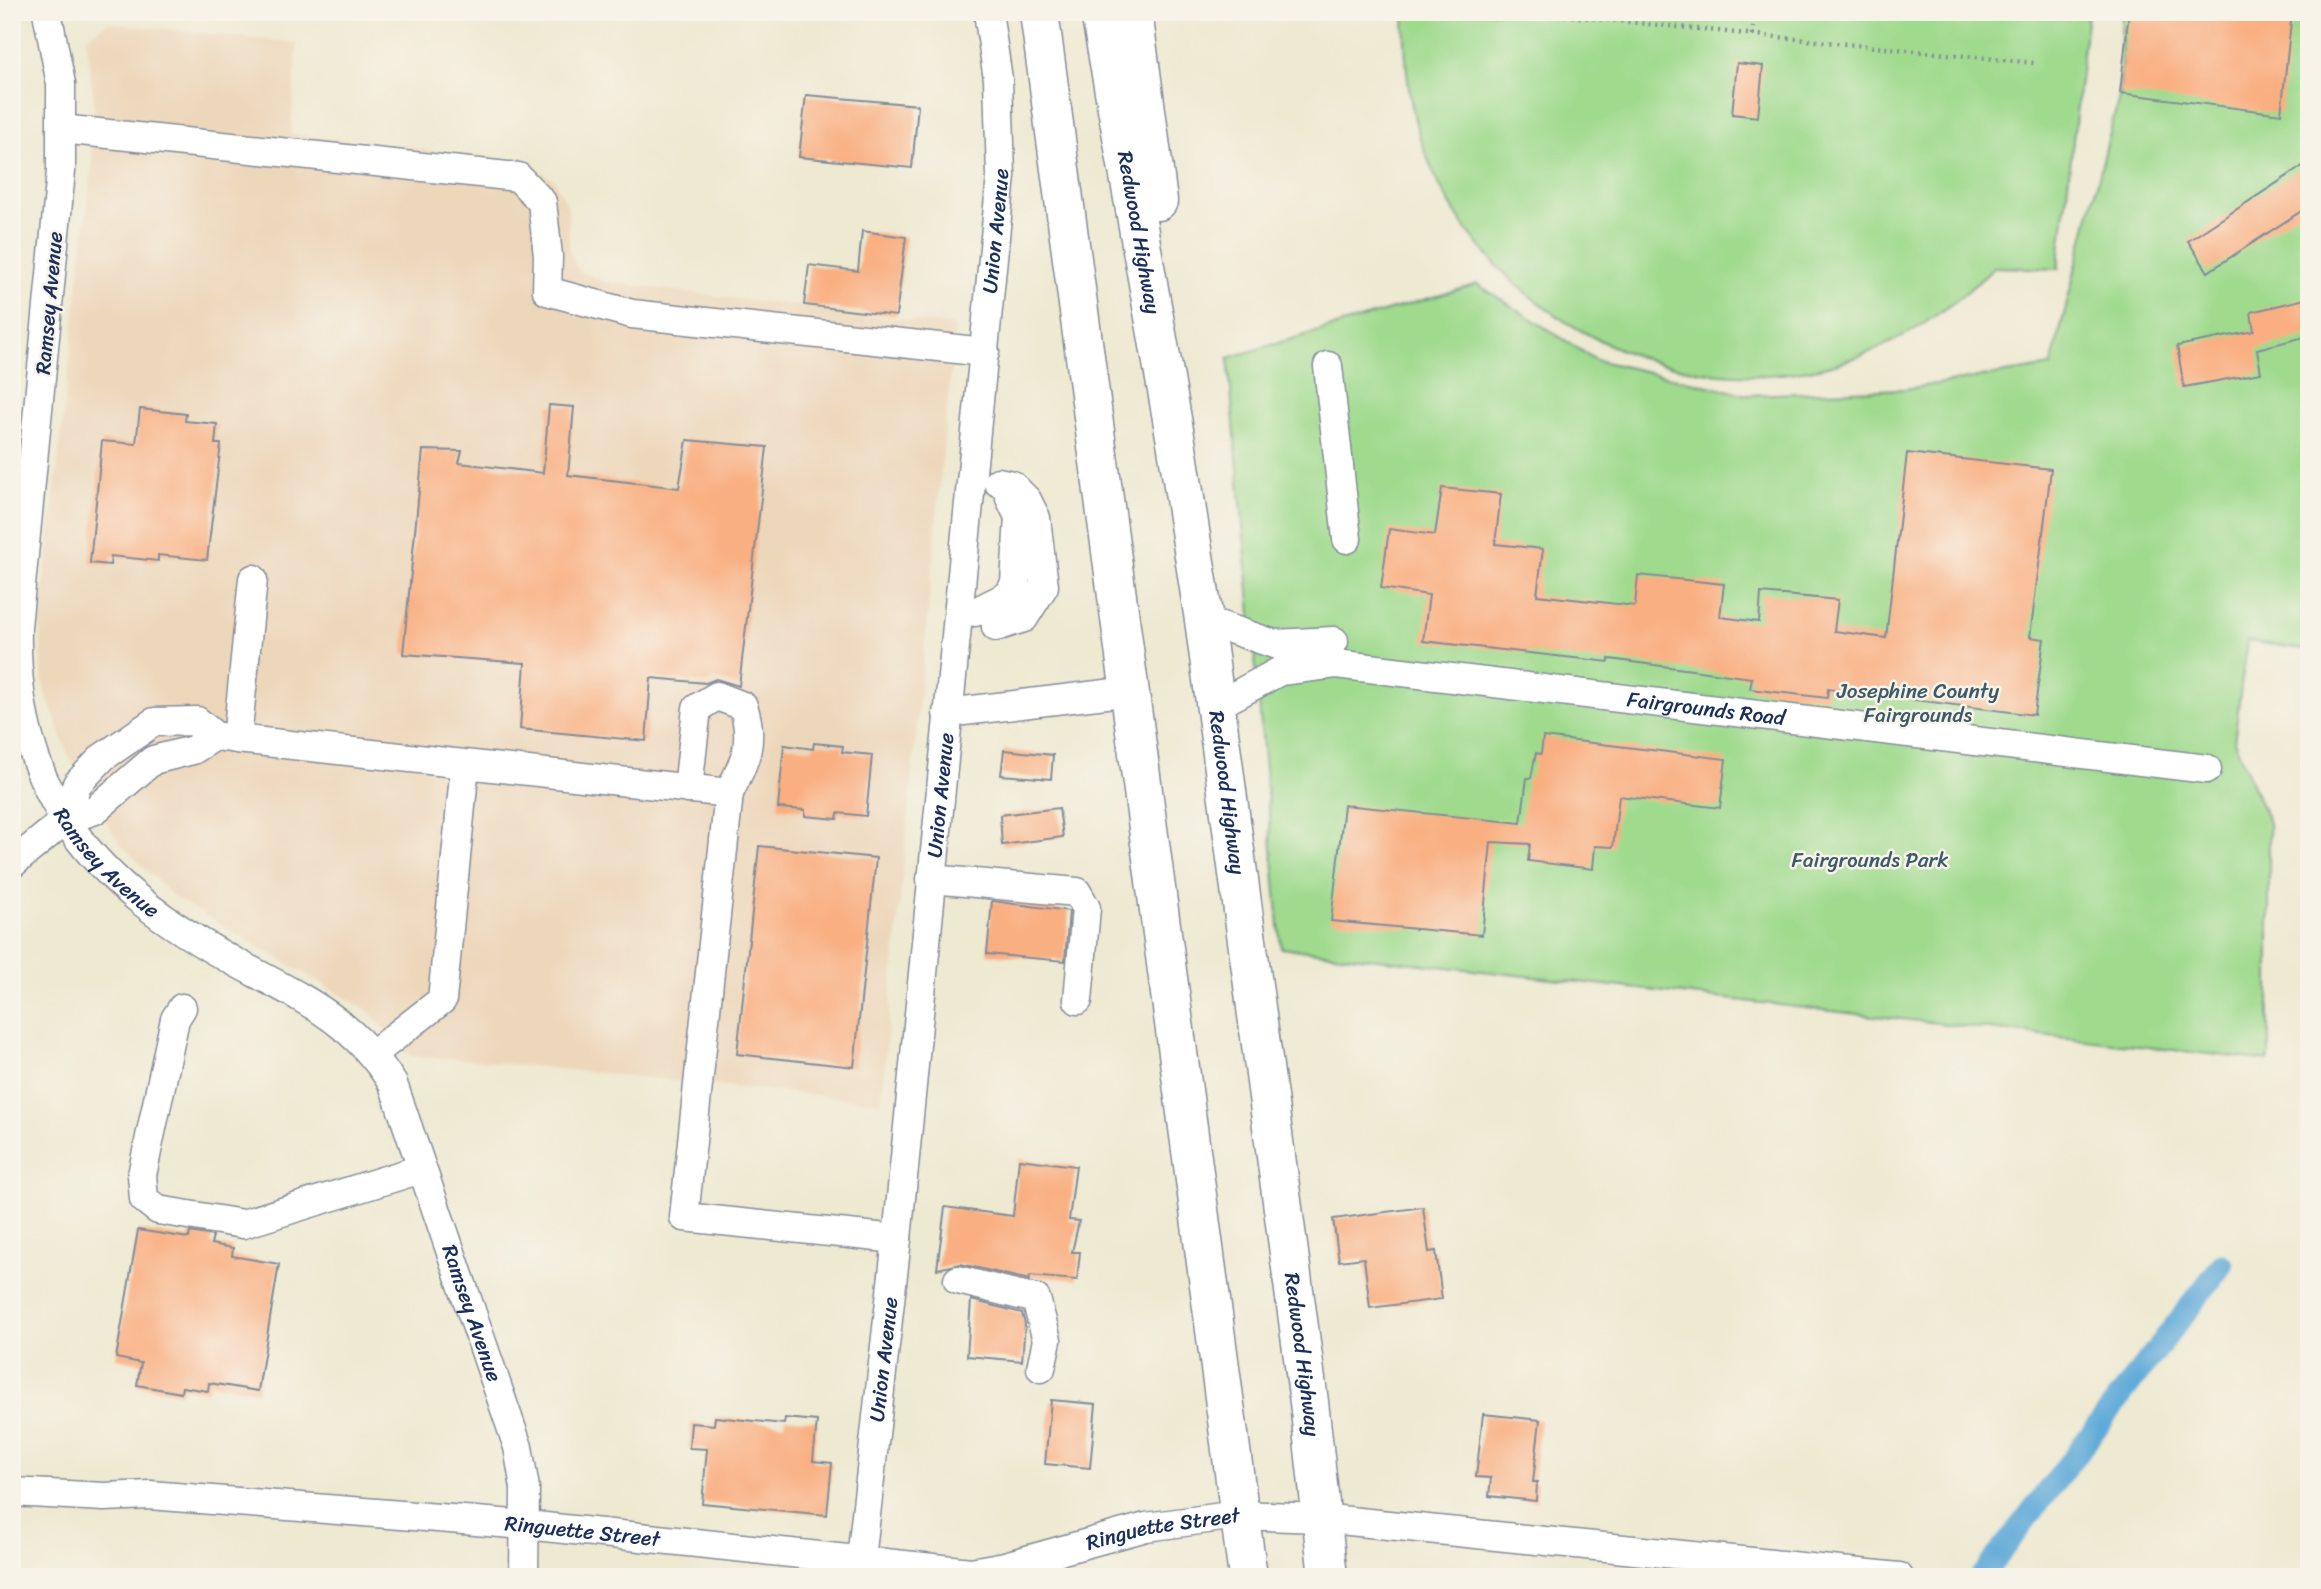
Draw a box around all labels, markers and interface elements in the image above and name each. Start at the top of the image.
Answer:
street label: Redwood Highway [1106,148,1172,317]
street label: Union Avenue [971,168,1020,295]
street label: Ramsey Avenue [24,230,74,376]
park label: Josephine County Fairgrounds [1836,672,1999,734]
street label: Fairgrounds Road [1625,680,1789,737]
street label: Redwood Highway [1197,708,1257,877]
street label: Union Avenue [915,731,965,860]
street label: Ramsey Avenue [43,800,168,928]
park label: Fairgrounds Park [1792,841,1948,879]
street label: Ramsey Avenue [431,1239,513,1387]
street label: Redwood Highway [1273,1270,1332,1439]
street label: Union Avenue [858,1295,909,1424]
street label: Ringuette Street [1082,1496,1243,1562]
street label: Ringuette Street [503,1504,663,1558]

